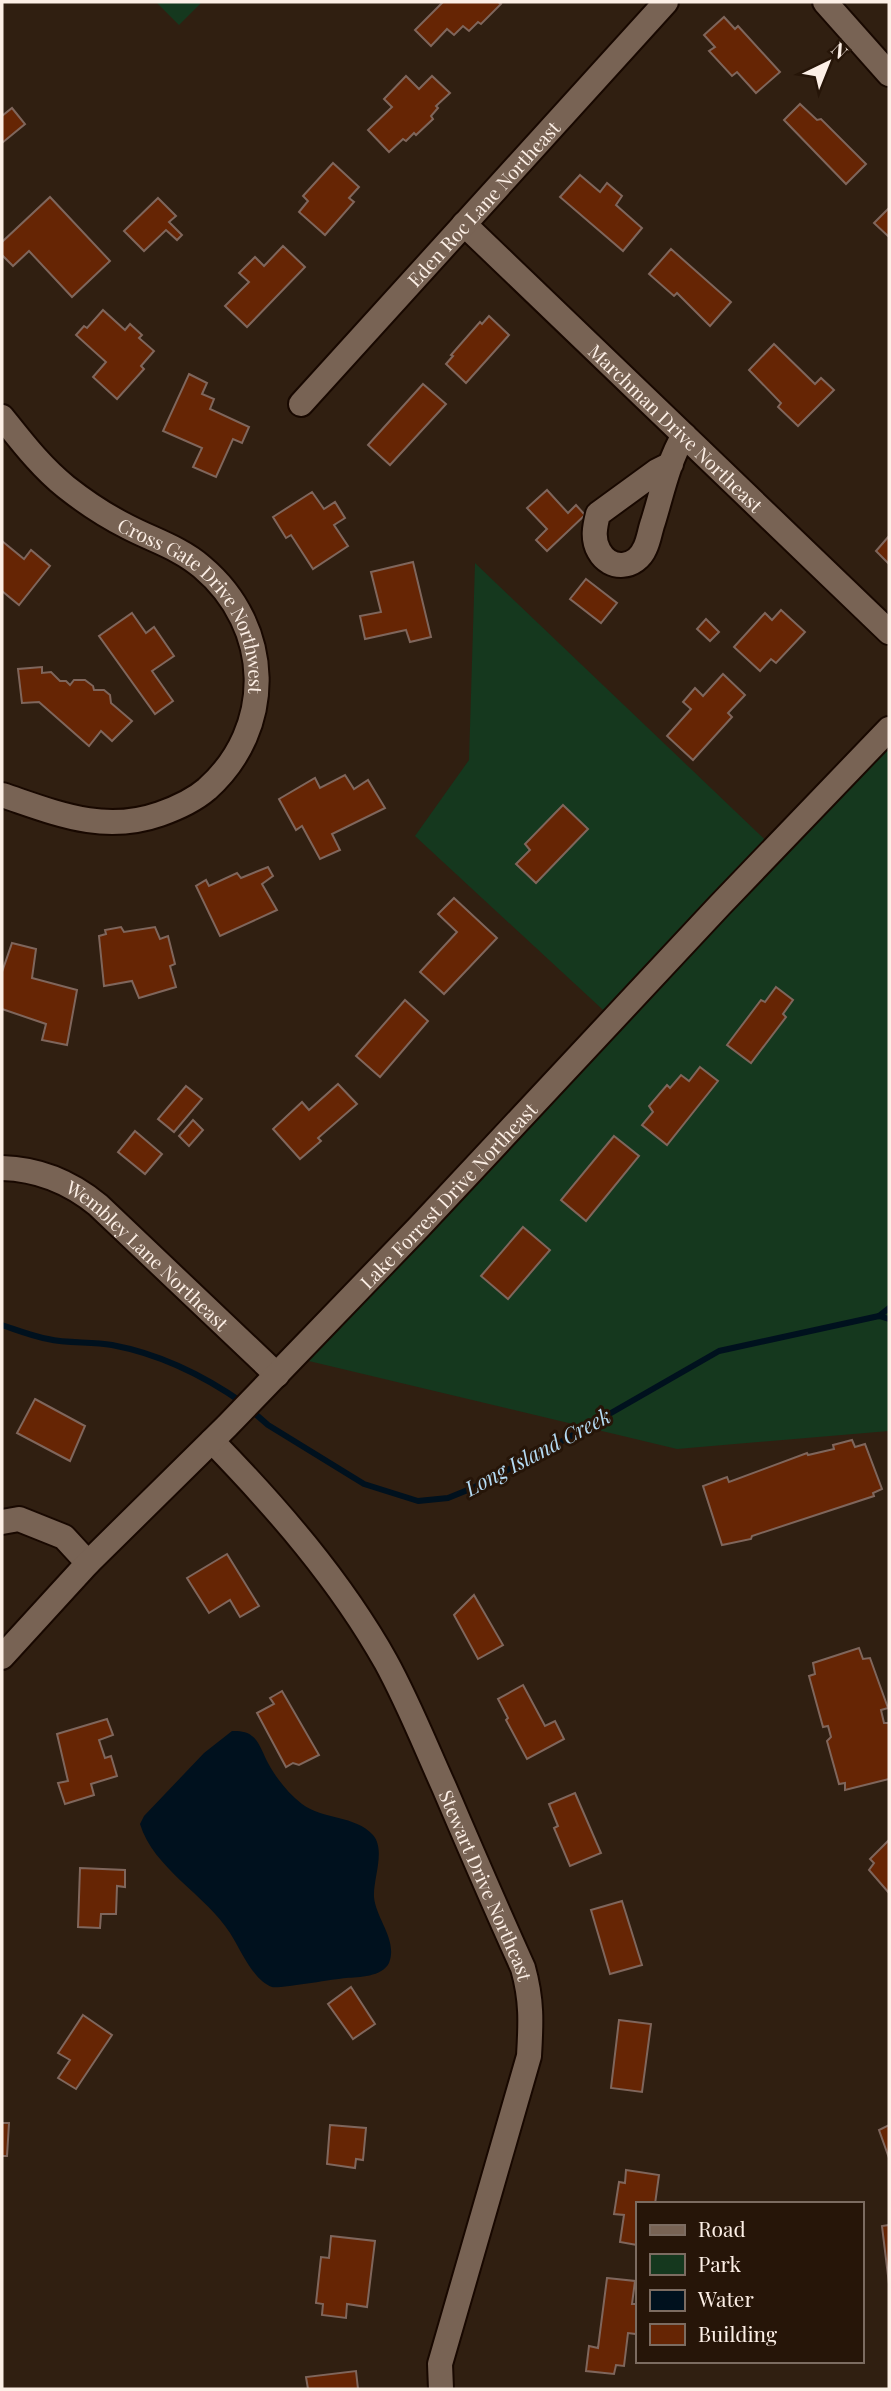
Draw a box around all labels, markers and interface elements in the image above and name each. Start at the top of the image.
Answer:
north arrow [793,28,863,98]
text: N [826,36,854,64]
street label: Eden Roc Lane Northeast [401,115,565,292]
street label: Marchman Drive Northeast [583,338,769,518]
street label: Cross Gate Drive Northwest [113,511,270,695]
street label: Lake Forrest Drive Northeast [354,1096,542,1294]
street label: Wembley Lane Northeast [61,1173,235,1336]
water label: Long Island Creek [458,1401,615,1502]
street label: Stewart Drive Northeast [434,1786,539,1983]
legend [636,2202,863,2363]
text: Road [698,2214,746,2242]
text: Park [698,2249,742,2277]
text: Water [697,2284,754,2312]
text: Building [698,2319,777,2347]

